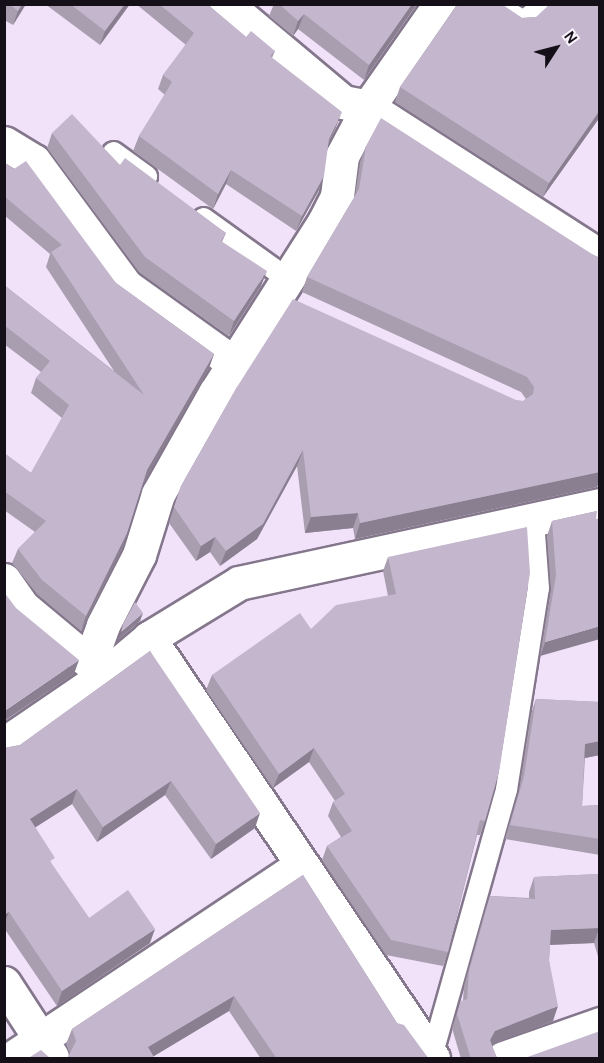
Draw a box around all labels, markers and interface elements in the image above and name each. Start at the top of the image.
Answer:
north arrow [526,18,586,78]
text: N [560,27,582,47]

